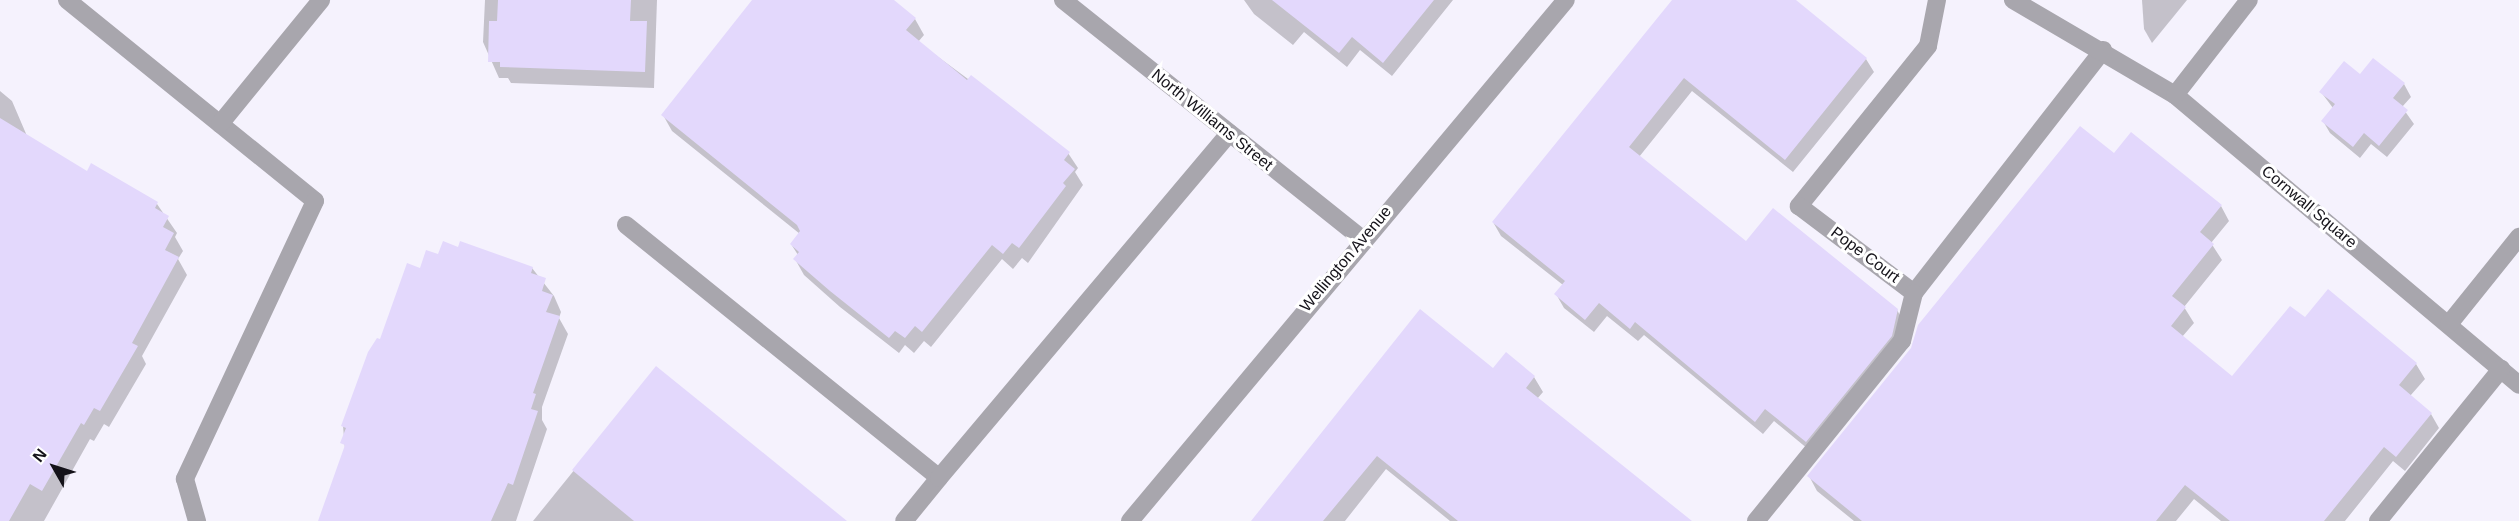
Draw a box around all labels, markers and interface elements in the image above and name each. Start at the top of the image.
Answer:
street label: North Williams Street [1148,65,1276,175]
street label: Cornwall Square [2258,162,2360,252]
street label: Wellington Avenue [1296,202,1396,316]
street label: Pope Court [1827,223,1903,287]
north arrow [24,437,84,497]
text: N [29,446,50,465]

